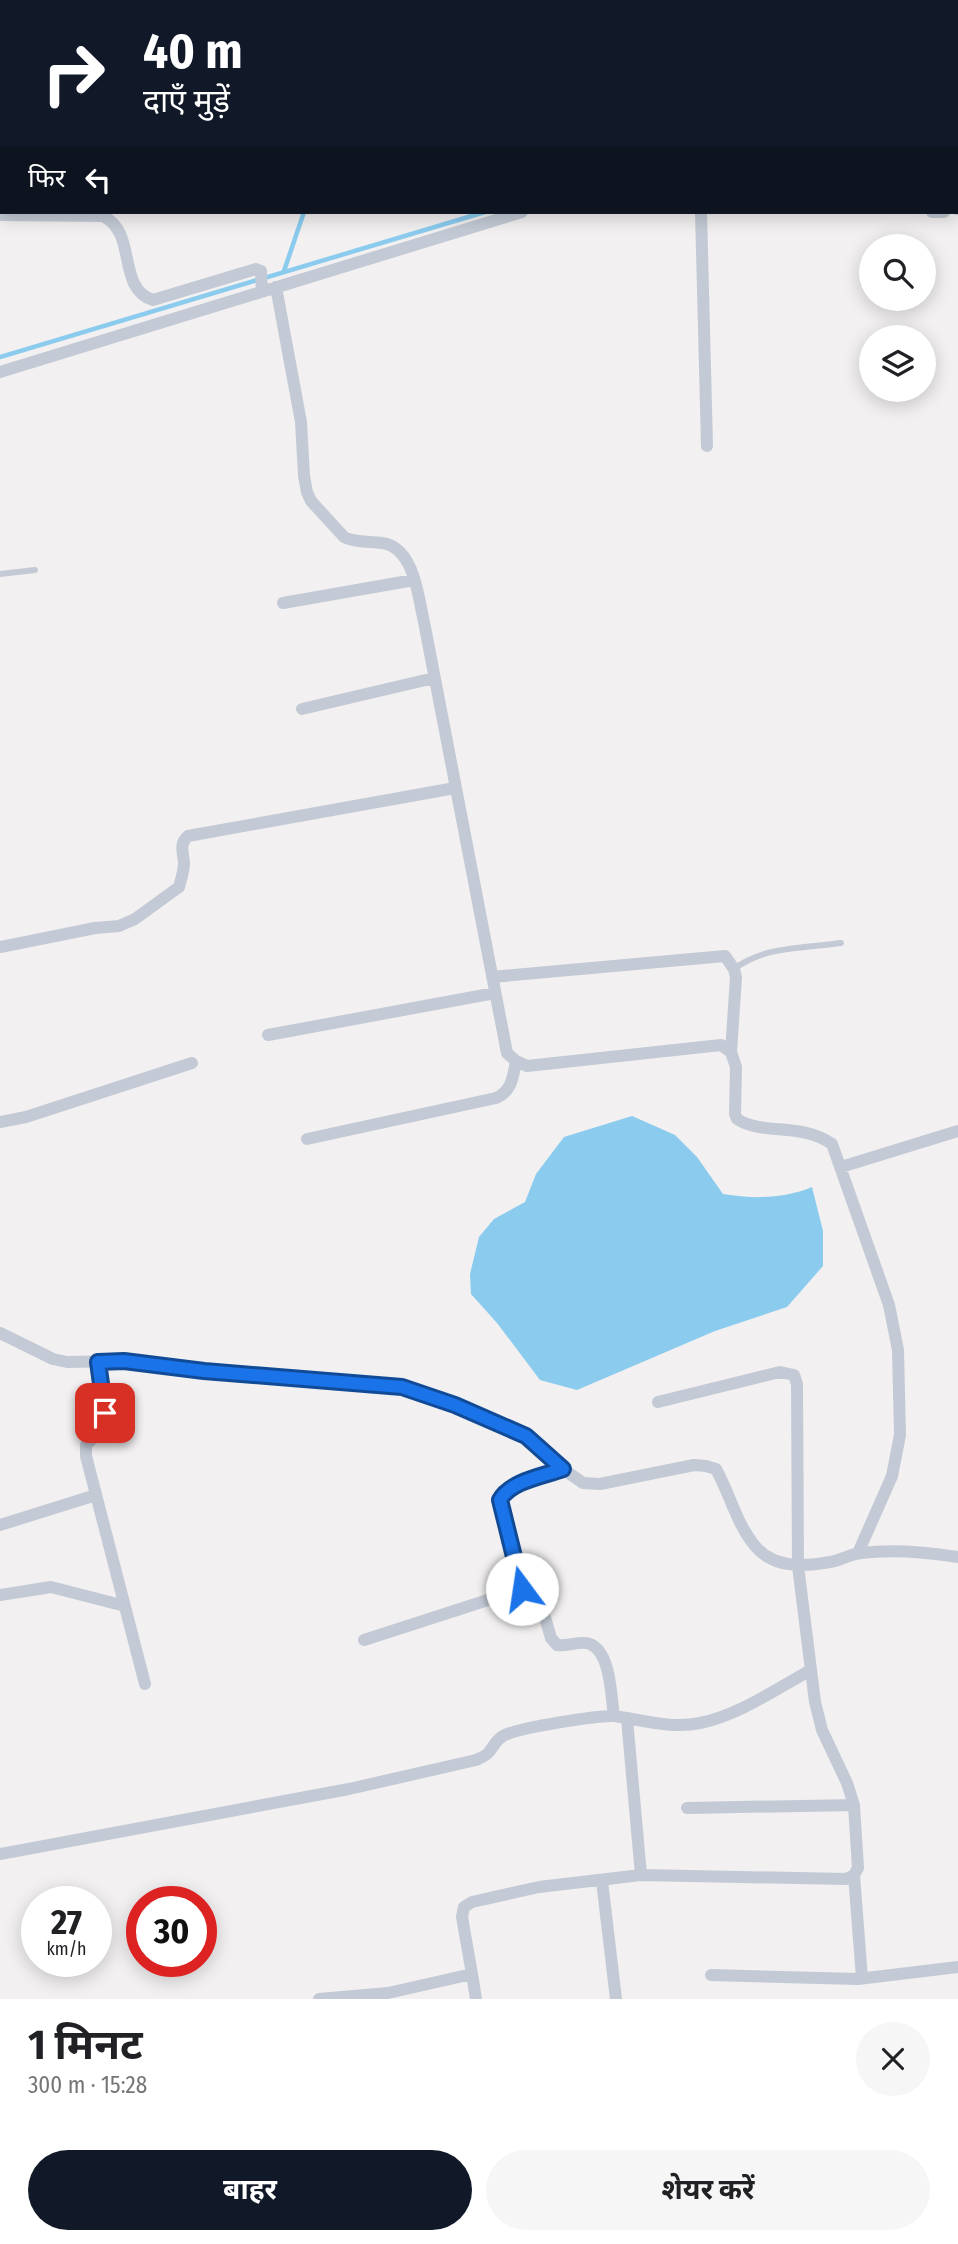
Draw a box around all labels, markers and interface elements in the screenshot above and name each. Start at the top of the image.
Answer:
text: 40 m [143,22,243,81]
icon: right [28,28,119,119]
text: दाएँ मुड़ें [143,82,230,120]
icon: left [79,161,117,199]
text: फिर [28,163,65,194]
map controls [859,234,936,402]
button: search [859,234,936,311]
button: layers [859,325,936,402]
pin [75,1383,135,1443]
icon: arrive [86,1394,124,1432]
position arrow [485,1552,559,1626]
speed limit sign: 30 [126,1886,217,1977]
text: 27 [51,1901,82,1943]
text: km/h [46,1938,87,1960]
text: 1 मिनट [28,2020,143,2070]
button: close [856,2022,930,2096]
text: 300 m · 15:28 [28,2071,147,2099]
button: बाहर [28,2150,472,2230]
button: शेयर करें [486,2150,930,2230]

